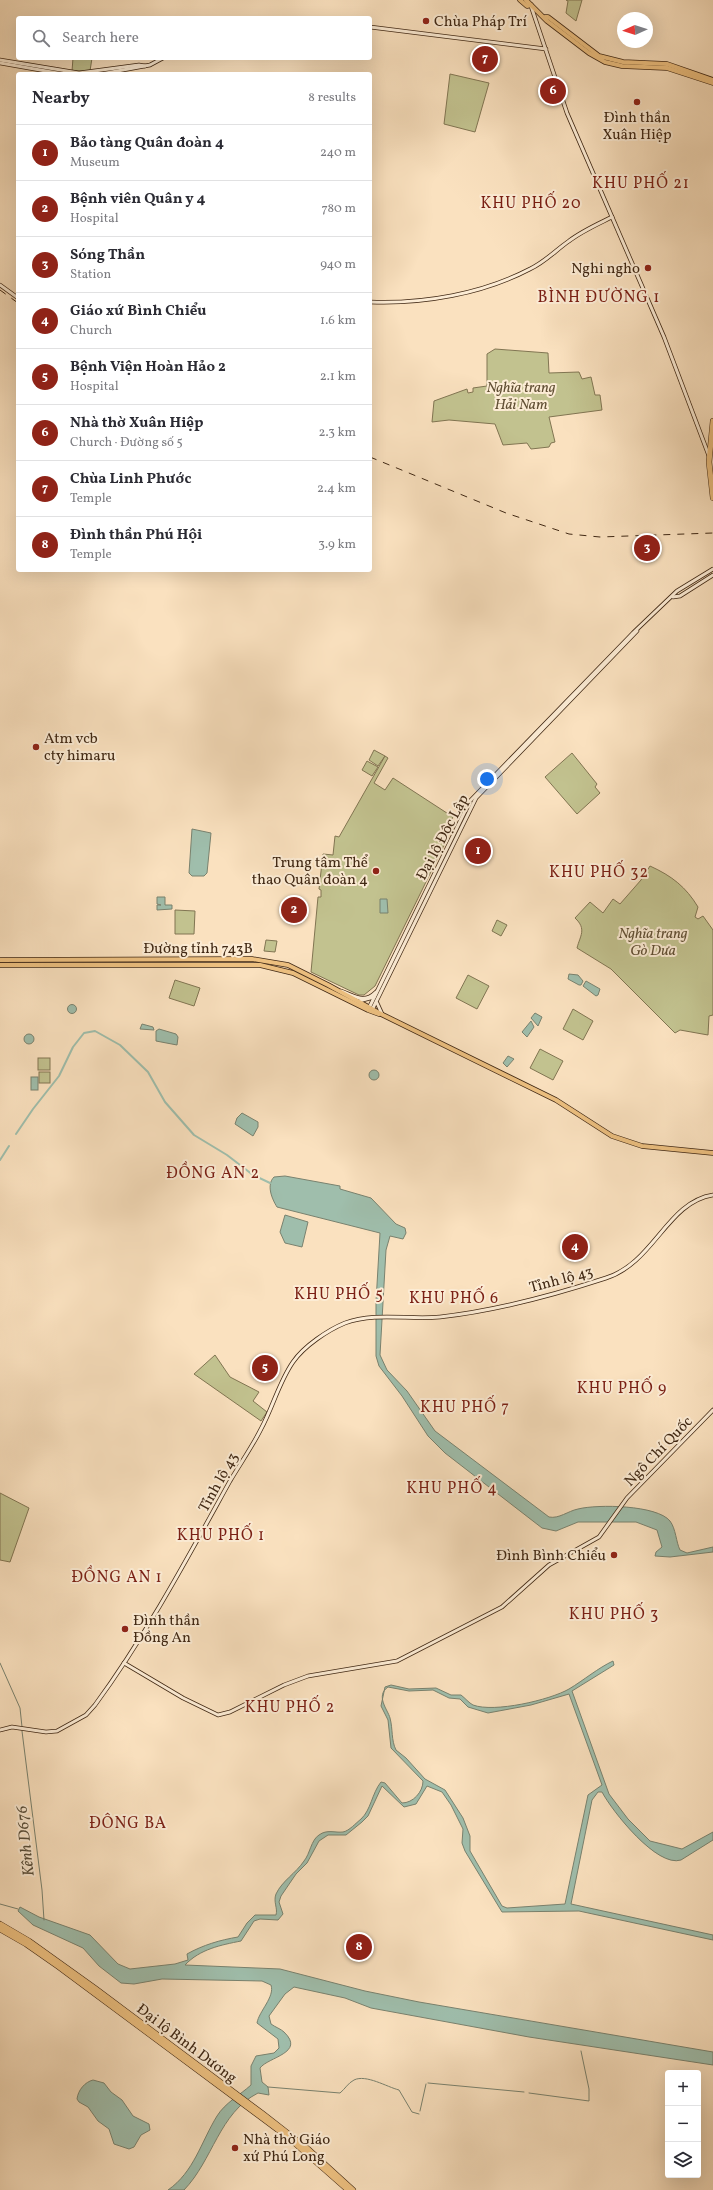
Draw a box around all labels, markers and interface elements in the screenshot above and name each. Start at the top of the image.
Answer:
place label: Chùa Pháp Trí [434,12,527,33]
north arrow [617,12,653,48]
search box [16,16,372,60]
marker: Chùa Pháp Trí [421,16,431,26]
icon: search [30,27,52,49]
text: Search here [62,28,139,49]
pin: 7 [472,44,498,74]
pin: 6 [540,76,566,106]
text: Nearby [32,87,90,110]
text: 8 results [308,89,356,107]
marker: Đình thần Xuân Hiệp [632,97,642,107]
place label: Đình thần Xuân Hiệp [602,108,672,146]
text: Bảo tàng Quân đoàn 4 [70,133,224,154]
text: 1 [42,144,48,162]
text: 240 m [320,144,356,162]
text: Museum [70,154,120,172]
district label: KHU PHỐ 21 [592,171,690,195]
text: Bệnh viên Quân y 4 [70,189,206,210]
district label: KHU PHỐ 20 [480,191,582,215]
text: 2 [42,200,48,218]
text: 780 m [322,200,356,218]
text: Hospital [70,210,119,228]
text: Sóng Thần [70,245,145,266]
text: 3 [42,256,48,274]
text: 940 m [320,256,356,274]
place label: Nghi ngho [571,259,640,280]
marker: Nghi ngho [643,263,653,273]
text: Station [70,266,111,284]
district label: BÌNH ĐƯỜNG 1 [538,287,660,309]
text: Giáo xứ Bình Chiểu [70,301,207,322]
text: 4 [41,312,49,330]
text: 1.6 km [320,312,356,330]
text: Church [70,322,112,340]
text: Bệnh Viện Hoàn Hảo 2 [70,357,226,378]
text: 5 [42,368,48,386]
text: 2.1 km [320,368,356,386]
text: Hospital [70,378,119,396]
park label: Nghĩa trang Hải Nam [487,378,556,416]
text: Nhà thờ Xuân Hiệp [70,413,203,434]
text: 6 [41,424,49,442]
text: 2.3 km [319,424,356,442]
text: Church · Đường số 5 [70,434,183,452]
text: Chùa Linh Phước [70,469,192,490]
text: 7 [42,480,48,498]
text: 2.4 km [317,480,356,498]
text: Temple [70,490,112,508]
text: Đình thần Phú Hội [70,525,202,546]
pin: 3 [634,533,660,563]
text: 8 [41,536,49,554]
text: 3.9 km [318,536,356,554]
text: Temple [70,546,112,564]
place label: Atm vcb cty himaru [44,729,116,767]
marker: Atm vcb cty himaru [31,742,41,752]
your location [477,769,497,789]
street label: Đại lộ Độc Lập [412,791,475,884]
pin: 1 [465,836,491,866]
place label: Trung tâm Thể thao Quân đoàn 4 [252,853,369,891]
district label: KHU PHỐ 32 [549,860,649,884]
marker: Trung tâm Thể thao Quân đoàn 4 [371,866,381,876]
pin: 2 [281,895,307,925]
park label: Nghĩa trang Gò Dưa [619,924,688,962]
street label: Đường tỉnh 743B [143,939,253,960]
district label: ĐỒNG AN 2 [166,1161,260,1185]
pin: 4 [562,1232,588,1262]
street label: Tỉnh lộ 43 [527,1262,596,1299]
district label: KHU PHỐ 5 [294,1282,384,1306]
district label: KHU PHỐ 6 [409,1286,499,1310]
pin: 5 [252,1353,278,1383]
district label: KHU PHỐ 9 [577,1376,667,1400]
district label: KHU PHỐ 7 [420,1395,510,1419]
street label: Ngô Chí Quốc [620,1412,698,1492]
street label: Tỉnh lộ 43 [194,1449,244,1516]
district label: KHU PHỐ 4 [406,1476,498,1500]
district label: KHU PHỐ 1 [177,1523,265,1547]
place label: Đình Bình Chiểu [496,1546,606,1567]
marker: Đình Bình Chiểu [609,1550,619,1560]
district label: ĐỒNG AN 1 [71,1565,163,1589]
district label: KHU PHỐ 3 [569,1602,659,1626]
place label: Đình thần Đồng An [133,1611,200,1649]
marker: Đình thần Đồng An [120,1624,130,1634]
district label: KHU PHỐ 2 [245,1695,335,1719]
water label: Kênh D676 [11,1804,41,1877]
district label: ĐÔNG BA [89,1812,167,1835]
pin: 8 [346,1932,372,1962]
street label: Đại lộ Bình Dương [131,1999,241,2089]
map controls [665,2070,701,2178]
button: + [665,2070,701,2106]
button: − [665,2106,701,2142]
place label: Nhà thờ Giáo xứ Phú Long [243,2130,330,2168]
button: layers [665,2142,701,2178]
marker: Nhà thờ Giáo xứ Phú Long [230,2143,240,2153]

